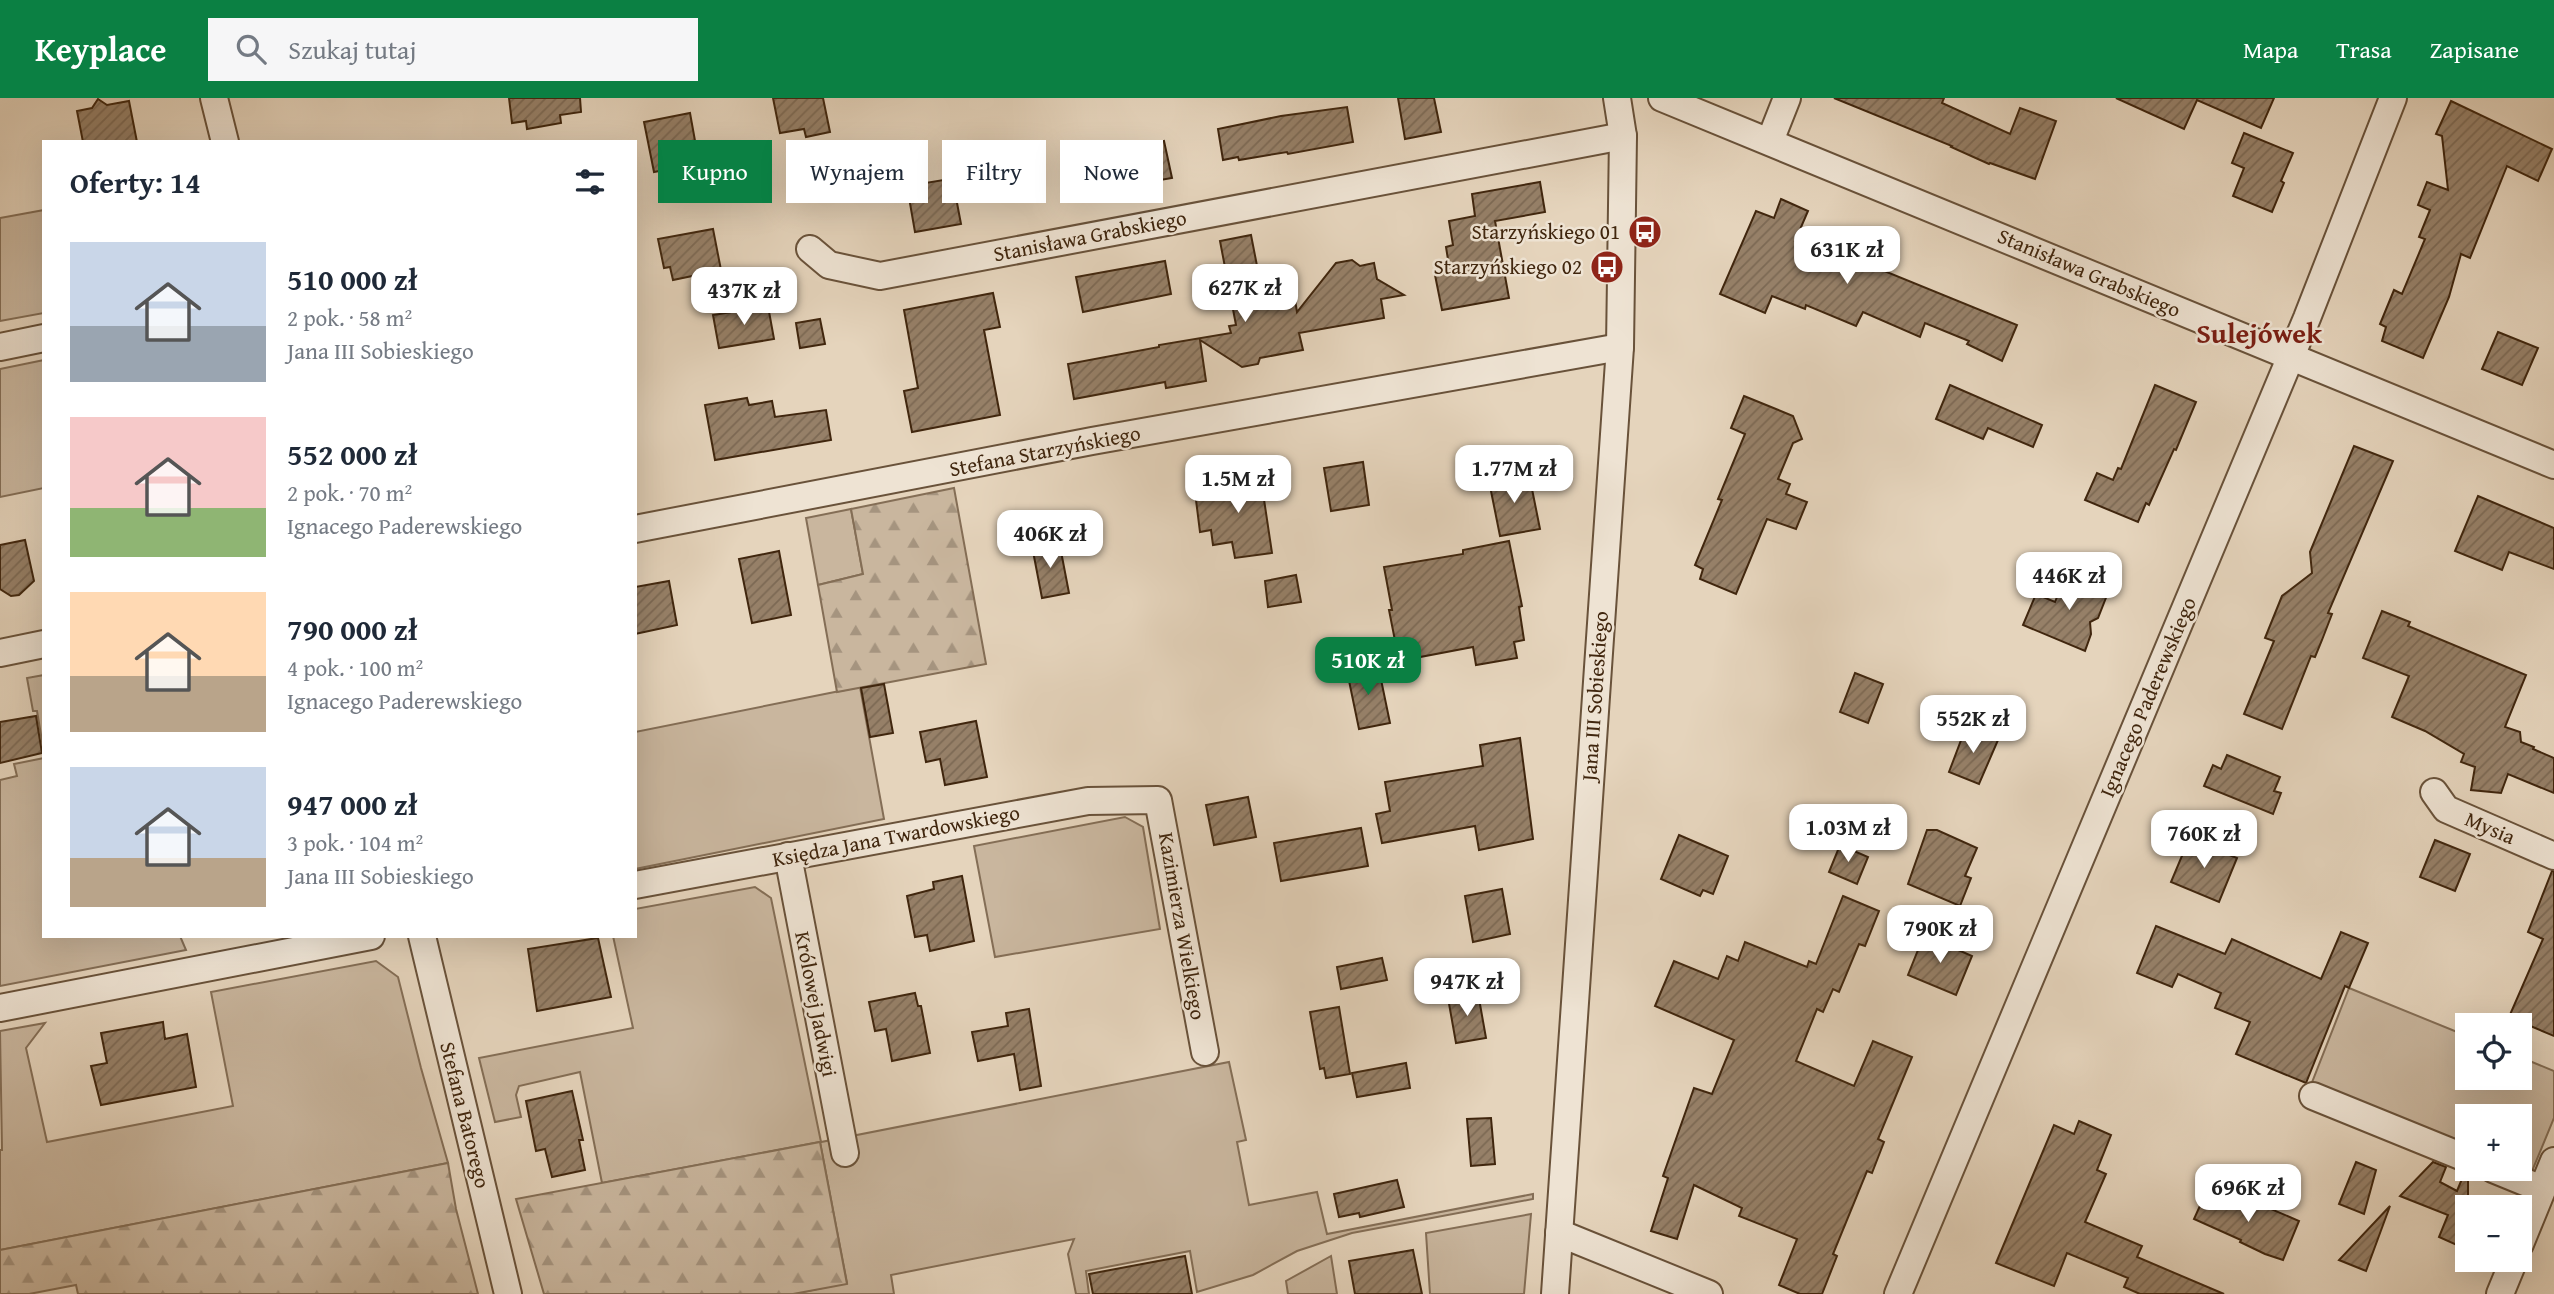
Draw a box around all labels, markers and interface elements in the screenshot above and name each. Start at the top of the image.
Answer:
search box [208,18,698,81]
text: Keyplace [35,25,166,73]
icon: search [232,30,270,68]
text: Szukaj tutaj [288,30,416,69]
text: Mapa [2243,32,2298,67]
text: Trasa [2336,32,2392,67]
text: Zapisane [2430,32,2519,67]
chip: Kupno [658,140,772,203]
chip: Wynajem [786,140,928,203]
chip: Filtry [942,140,1046,203]
chip: Nowe [1060,140,1163,203]
text: Oferty: 14 [70,160,201,204]
icon: filters [571,163,609,201]
street label: Stanisława Grabskiego [991,202,1189,269]
bus stop icon: Starzyńskiego 01 [1626,213,1664,251]
place label: Starzyńskiego 01 [1472,216,1620,247]
street label: Stanisława Grabskiego [1993,220,2185,325]
pin: 631K zł [1782,226,1912,286]
text: 631K zł [1810,232,1884,265]
bus stop icon: Starzyńskiego 02 [1588,248,1626,286]
place label: Starzyńskiego 02 [1434,251,1582,282]
text: 510 000 zł [287,257,418,301]
pin: 627K zł [1180,264,1310,324]
pin: 437K zł [679,268,809,327]
icon: home [126,270,210,354]
text: 627K zł [1208,270,1282,303]
text: 437K zł [707,273,781,306]
text: 2 pok. · 58 m² [287,301,412,334]
district label: Sulejówek [2196,312,2323,353]
text: Jana III Sobieskiego [287,334,474,367]
street label: Stefana Starzyńskiego [947,417,1143,484]
text: 552 000 zł [287,432,418,476]
icon: home [126,445,210,529]
pin: 1.77M zł [1442,446,1586,505]
text: 1.77M zł [1471,451,1557,484]
pin: 1.5M zł [1173,456,1303,515]
text: 1.5M zł [1201,461,1275,494]
text: 2 pok. · 70 m² [287,476,412,509]
text: Ignacego Paderewskiego [287,509,522,542]
pin: 406K zł [985,510,1115,570]
text: 406K zł [1013,516,1087,549]
pin: 446K zł [2004,552,2134,612]
text: 446K zł [2032,558,2106,591]
street label: Ignacego Paderewskiego [2091,592,2204,802]
text: 790 000 zł [287,607,418,651]
street label: Jana III Sobieskiego [1573,610,1616,785]
icon: home [126,620,210,704]
pin: 510K zł [1303,638,1433,697]
text: 510K zł [1331,643,1405,676]
text: 4 pok. · 100 m² [287,651,423,684]
text: Ignacego Paderewskiego [287,684,522,717]
pin: 552K zł [1908,696,2038,755]
text: 552K zł [1936,701,2010,734]
text: 947 000 zł [287,782,418,826]
icon: home [126,795,210,879]
street label: Księdza Jana Twardowskiego [769,796,1022,875]
street label: Mysia [2460,803,2520,852]
pin: 1.03M zł [1776,804,1920,864]
text: 1.03M zł [1805,810,1891,843]
pin: 760K zł [2139,810,2269,870]
text: 760K zł [2167,816,2241,849]
text: 3 pok. · 104 m² [287,826,423,859]
street label: Kazimierza Wielkiego [1151,830,1214,1022]
text: Jana III Sobieskiego [287,859,474,892]
pin: 790K zł [1875,906,2005,965]
text: 790K zł [1903,911,1977,944]
street label: Królowej Jadwigi [787,928,846,1079]
pin: 947K zł [1402,958,1532,1018]
text: 947K zł [1430,964,1504,997]
map controls [2455,1013,2532,1272]
button: locate [2455,1013,2532,1090]
street label: Stefana Batorego [432,1038,499,1191]
button: + [2455,1104,2532,1181]
pin: 696K zł [2183,1164,2313,1224]
text: 696K zł [2211,1170,2285,1203]
button: − [2455,1195,2532,1272]

